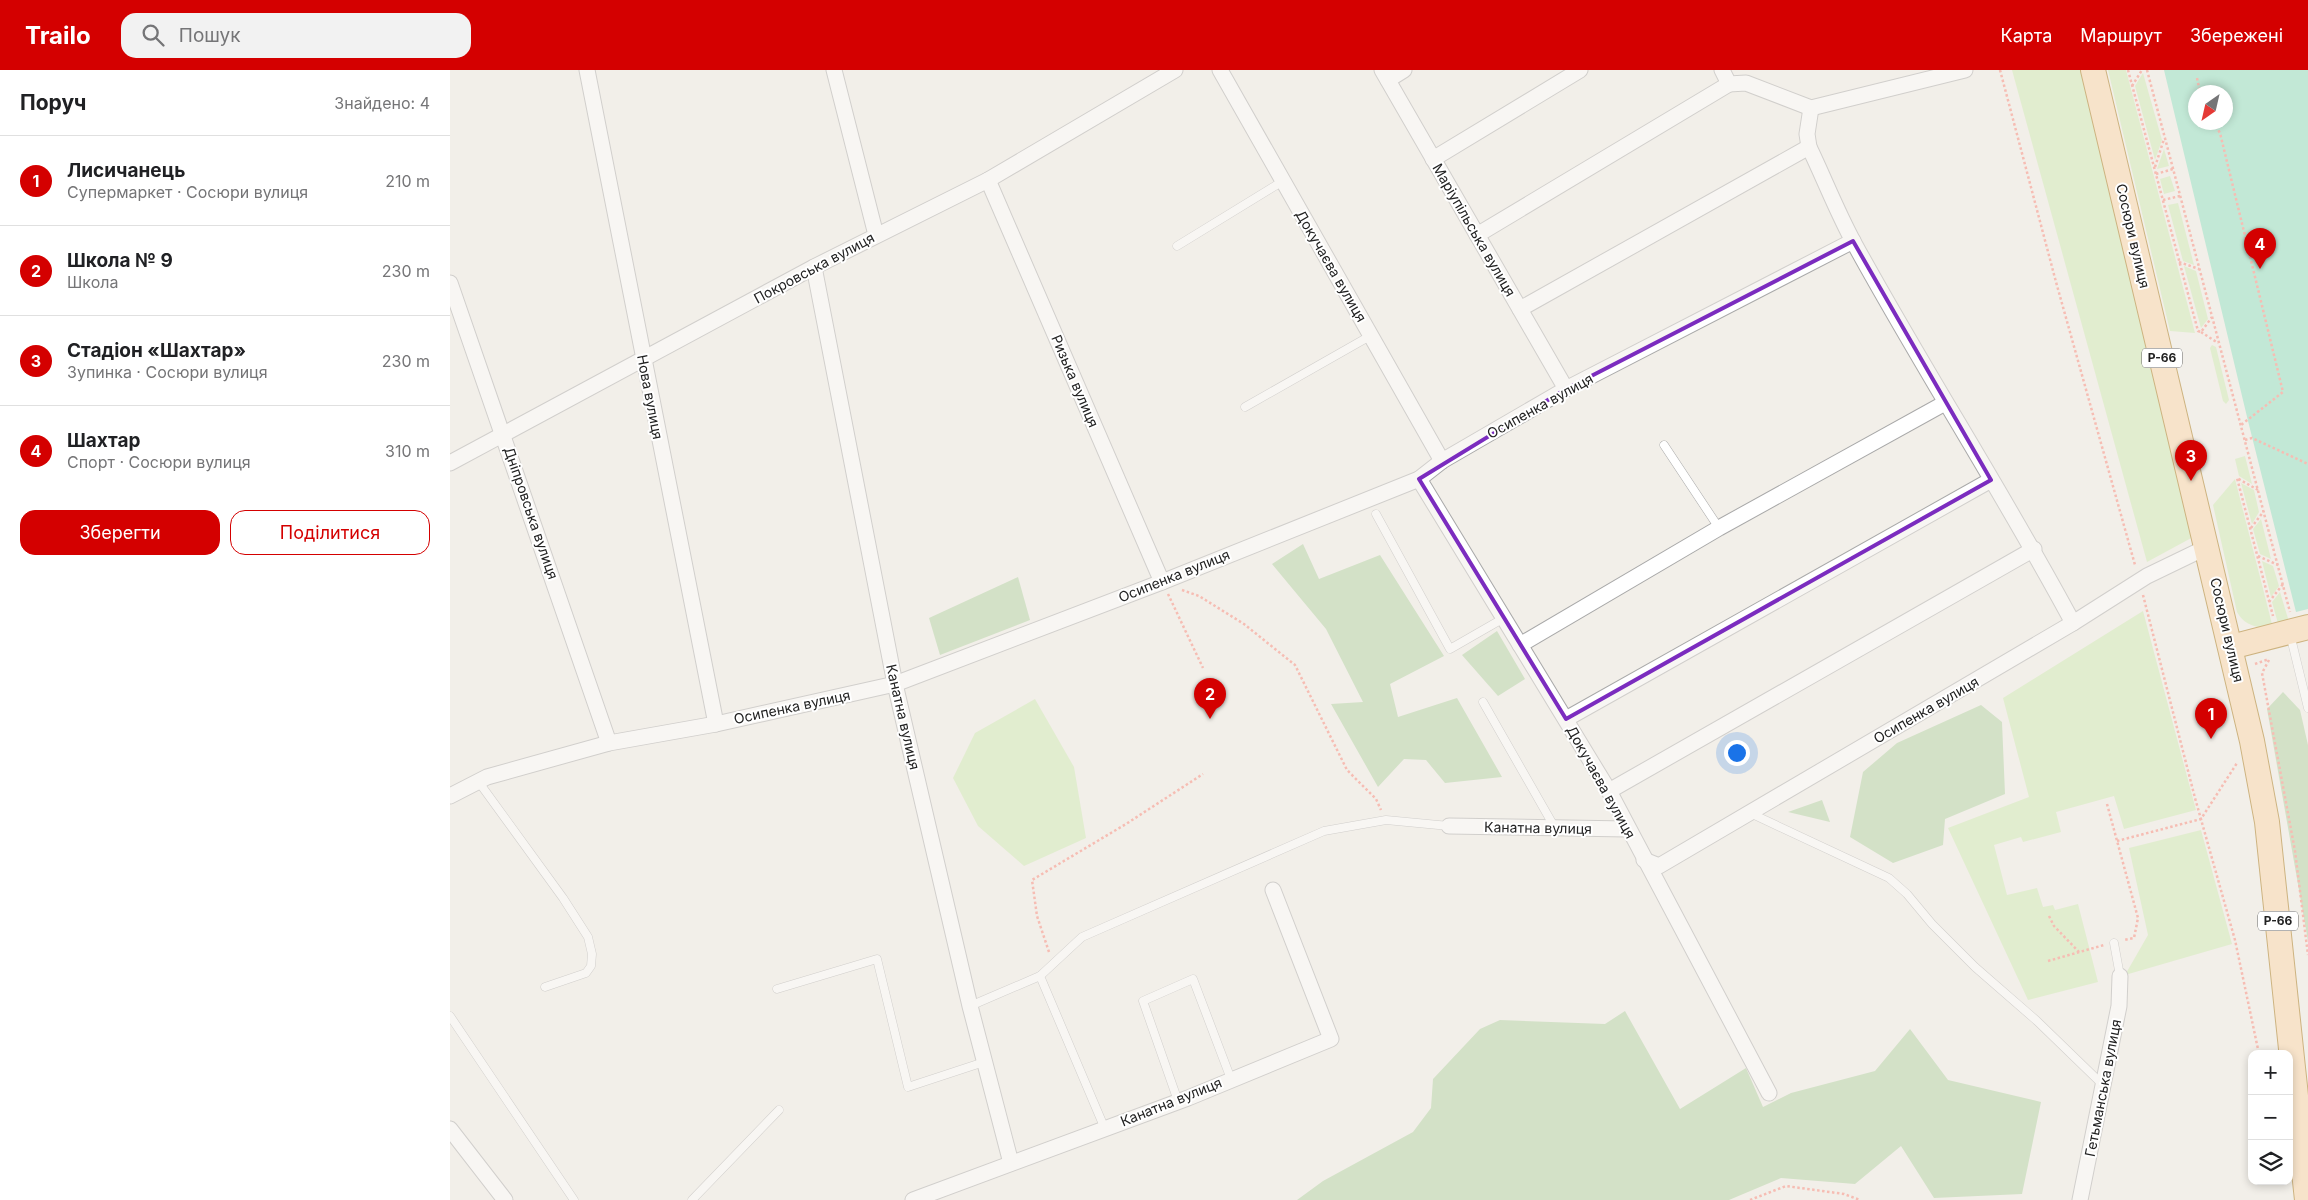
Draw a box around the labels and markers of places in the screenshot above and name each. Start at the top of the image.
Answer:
pin: 4 [2244,228,2276,269]
pin: 3 [2175,440,2207,481]
pin: 2 [1194,678,1226,719]
pin: 1 [2195,698,2227,739]

